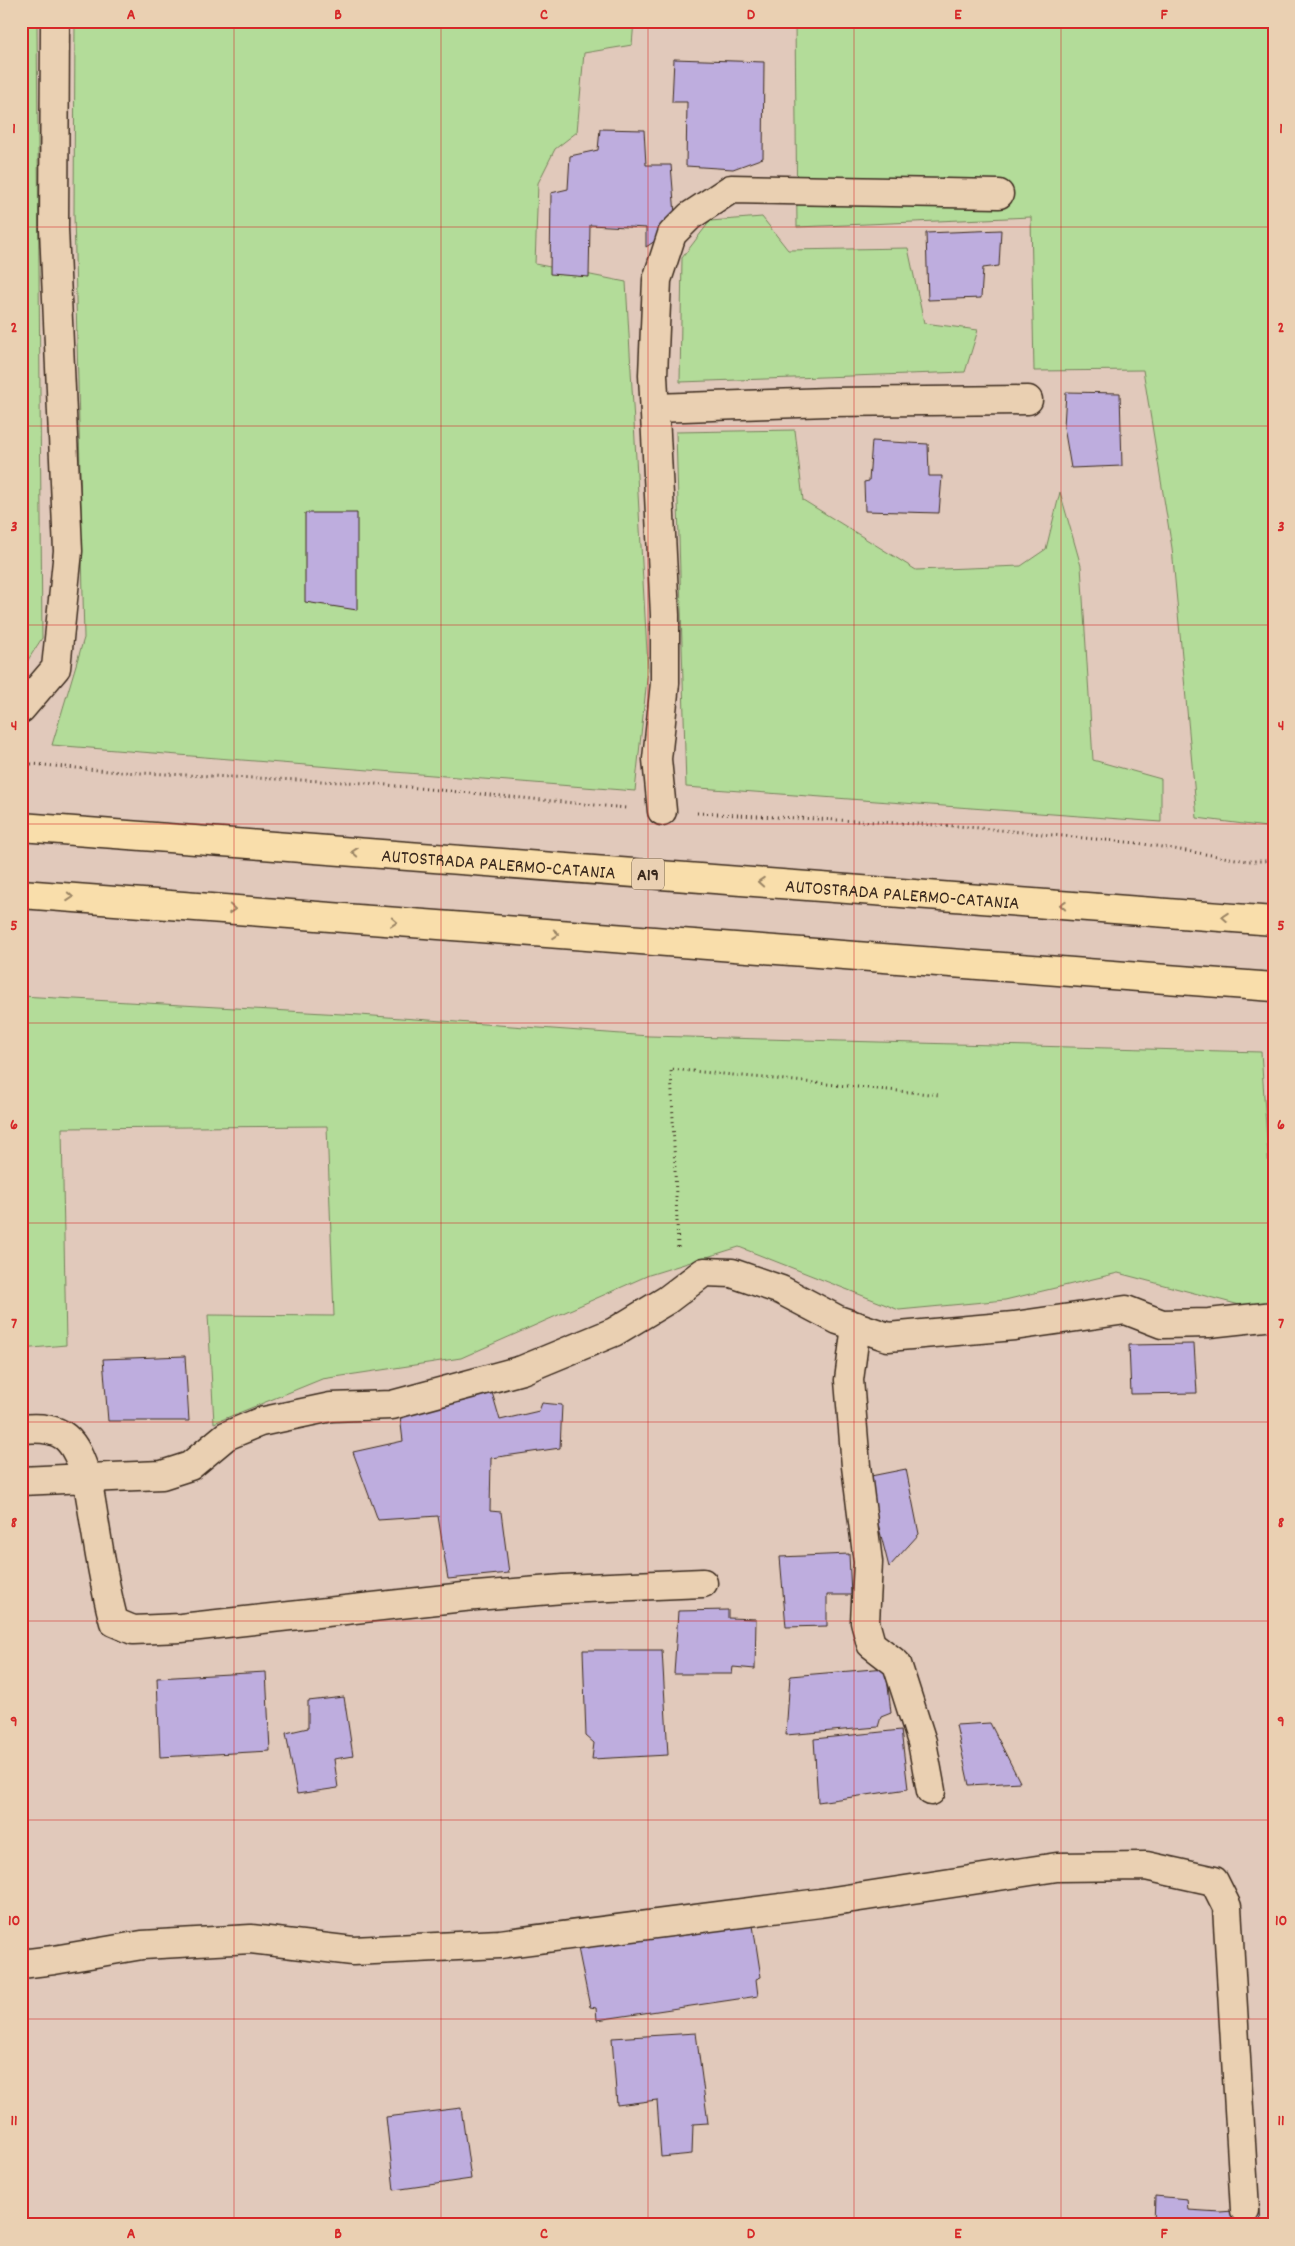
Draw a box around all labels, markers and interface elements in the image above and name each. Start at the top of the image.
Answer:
text: A [127,4,136,27]
text: B [334,4,342,27]
text: C [540,4,548,27]
text: D [747,4,756,27]
text: E [954,4,962,27]
text: F [1160,4,1168,27]
text: 1 [12,118,16,141]
text: 1 [1279,118,1283,141]
text: 2 [11,317,18,340]
text: 2 [1278,317,1285,340]
text: 3 [10,516,18,539]
text: 3 [1277,516,1285,539]
text: 4 [11,715,17,738]
text: 4 [1278,715,1284,738]
street label: AUTOSTRADA PALERMO-CATANIA [380,844,617,889]
one-way arrow [351,847,359,858]
road number: A19 [632,859,664,890]
street label: AUTOSTRADA PALERMO-CATANIA [784,874,1020,919]
one-way arrow [757,877,765,888]
one-way arrow [66,892,74,903]
one-way arrow [1059,900,1067,911]
one-way arrow [228,904,236,915]
one-way arrow [1221,912,1229,923]
text: 5 [10,915,18,938]
text: 5 [1277,915,1285,938]
one-way arrow [390,916,398,927]
one-way arrow [552,928,560,939]
text: 6 [10,1114,18,1137]
text: 6 [1277,1114,1285,1137]
text: 7 [11,1313,17,1336]
text: 7 [1278,1313,1284,1336]
text: 8 [11,1512,18,1535]
text: 8 [1278,1512,1285,1535]
text: 9 [10,1711,18,1734]
text: 9 [1277,1711,1285,1734]
text: 10 [8,1910,20,1933]
text: 10 [1275,1910,1287,1933]
text: 11 [10,2110,18,2133]
text: 11 [1277,2110,1285,2133]
text: A [127,2223,136,2246]
text: B [334,2223,342,2246]
text: C [540,2223,548,2246]
text: D [747,2223,756,2246]
text: E [954,2223,962,2246]
text: F [1160,2223,1168,2246]

